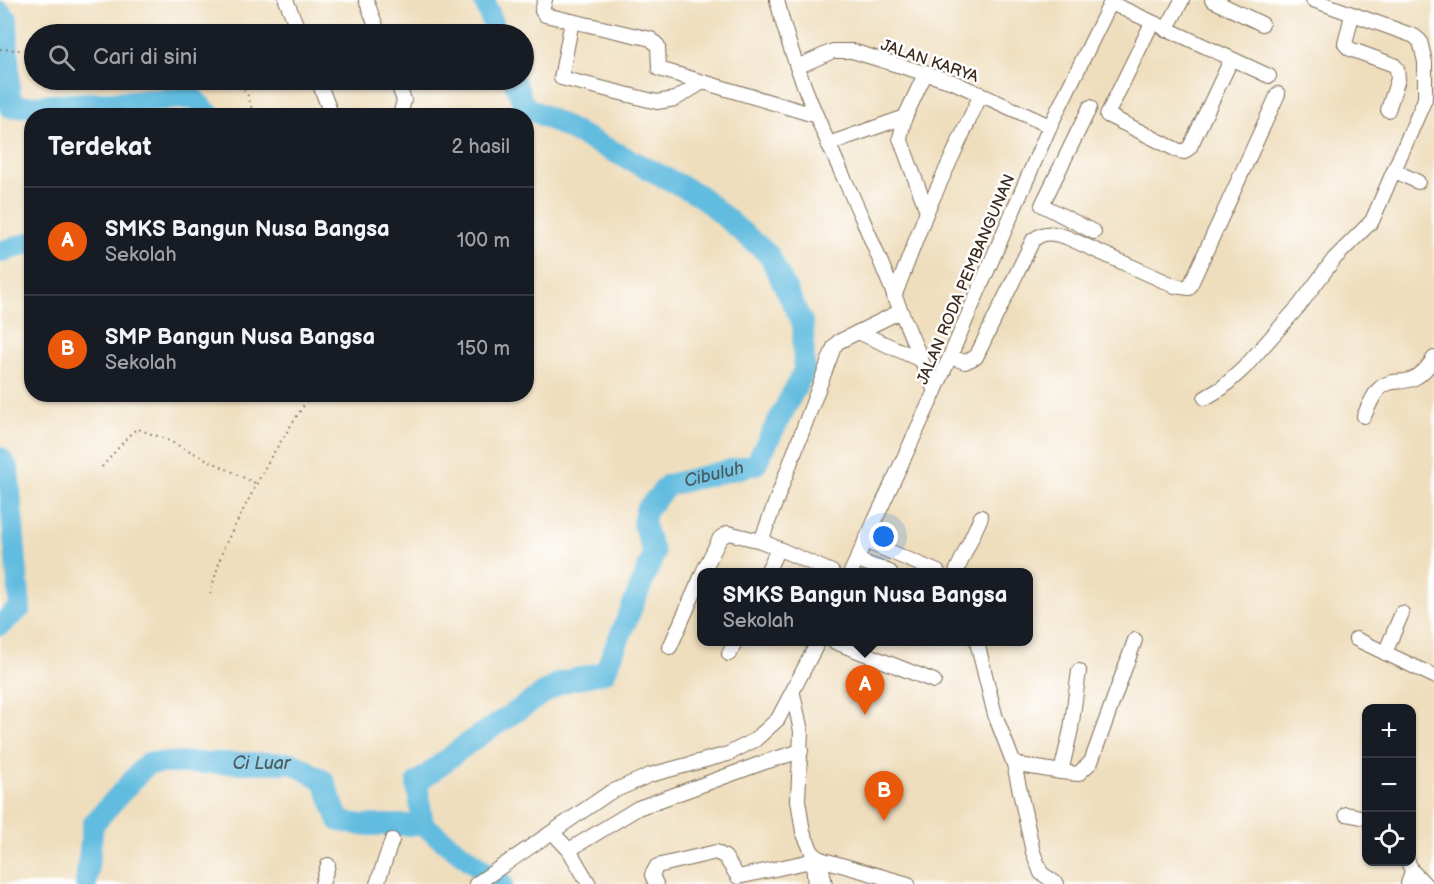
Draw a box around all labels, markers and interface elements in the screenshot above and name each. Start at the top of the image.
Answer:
search box [24,24,534,90]
street label: JALAN KARYA [878,36,981,87]
icon: search [45,41,78,74]
text: Cari di sini [93,44,197,71]
text: Terdekat [48,132,151,163]
text: 2 hasil [451,135,510,159]
street label: JALAN RODA PEMBANGUNAN [913,172,1019,387]
text: SMKS Bangun Nusa Bangsa [105,216,390,243]
text: A [61,229,74,253]
text: 100 m [457,229,510,253]
text: Sekolah [105,243,176,267]
text: SMP Bangun Nusa Bangsa [105,324,375,351]
text: B [60,337,75,361]
text: 150 m [457,337,510,361]
text: Sekolah [105,351,176,375]
water label: Cibuluh [682,457,746,492]
your location [869,522,898,551]
popup [697,568,1033,646]
text: SMKS Bangun Nusa Bangsa [723,582,1007,609]
text: Sekolah [723,609,794,633]
pin: A [846,666,884,715]
map controls [1362,704,1416,866]
button: + [1362,704,1416,758]
water label: Ci Luar [233,753,292,774]
button: − [1362,758,1416,812]
pin: B [864,772,904,821]
button: locate [1362,812,1416,866]

